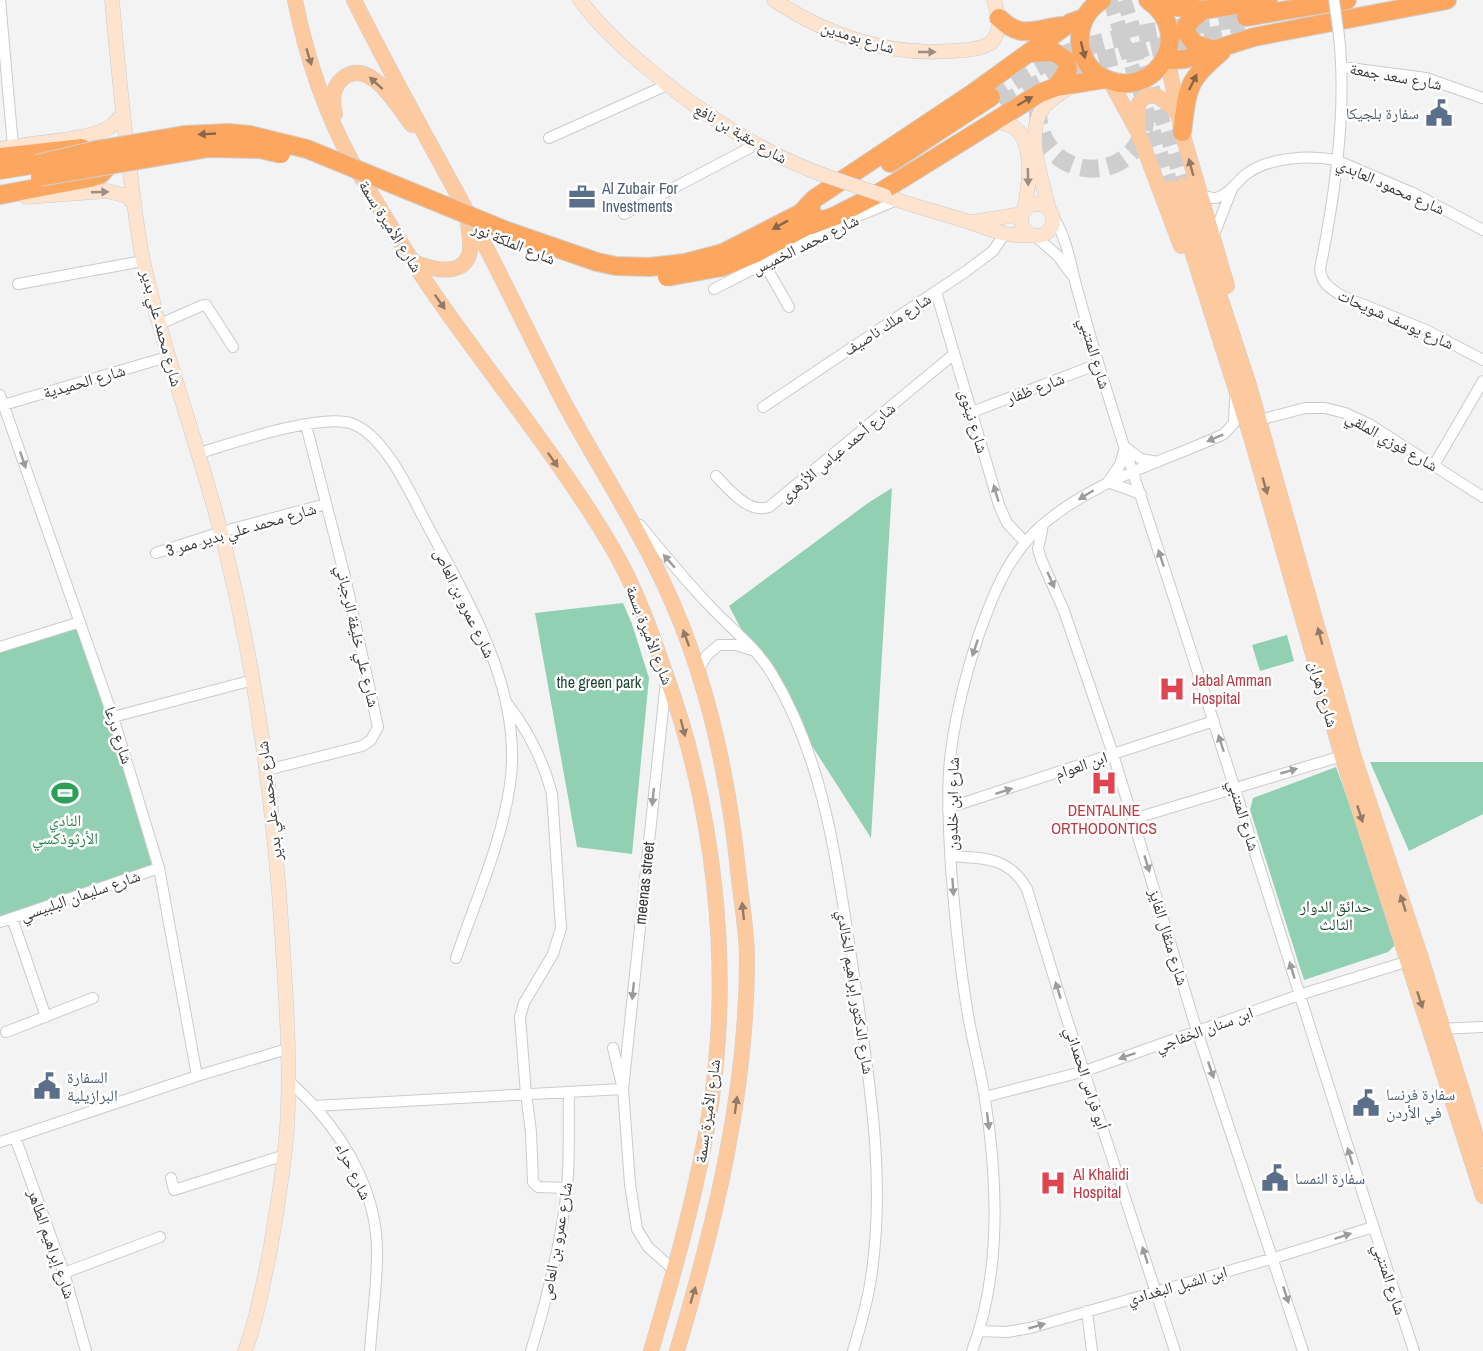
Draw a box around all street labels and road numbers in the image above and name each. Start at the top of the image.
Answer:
street label: شارع بومدين [819,15,897,59]
street label: شارع سعد جمعة [1348,57,1444,95]
street label: شارع عقبة بن نافع [690,97,792,169]
street label: شارع محمود العابدي [1333,152,1449,222]
street label: شارع الأميرة بسمة [354,176,428,276]
street label: شارع محمد الخميس [748,209,862,279]
street label: شارع الملكة نور [468,216,559,270]
street label: شارع محمد علي بدير [134,266,188,390]
street label: شارع يوسف شويحات [1334,284,1458,354]
street label: شارع ملك ناصيف [839,287,935,361]
street label: شارع المتنبي [1072,314,1116,392]
street label: شارع الحميدية [40,359,128,403]
street label: شارع ظفار [1002,367,1067,410]
street label: شارع نينوى [954,386,994,456]
street label: شارع أحمد عباس الأزهرى [774,397,900,507]
street label: شارع فوزي الملقي [1341,406,1442,478]
street label: شارع محمد علي بدير ممر 3 [163,497,319,563]
street label: شارع عمرو بن العاص [429,545,501,661]
street label: شارع علي خليفة الرجباني [329,563,385,710]
street label: شارع الأميرة بسمة [621,582,679,688]
street label: شارع زهران [1304,658,1344,730]
street label: شارع درعا [99,704,139,766]
street label: شارع محمد علي بدير [251,740,289,863]
street label: ابن العوام [1052,746,1110,784]
street label: شارع ابن خلدون [940,757,964,851]
street label: شارع المتنبي [1221,776,1265,854]
street label: meenas street [629,840,659,925]
street label: شارع سليمان البلبيسي [17,864,144,928]
street label: شارع مثقال الفايز [1144,885,1194,988]
street label: شارع الدكتور إبراهيم الخالدي [830,908,880,1076]
street label: ابن سنان الخفاجي [1152,1001,1257,1059]
street label: أبو فراس الحمداني [1058,1024,1114,1133]
street label: شارع الأميرة بسمة [689,1058,725,1164]
street label: شارع حراء [331,1139,377,1203]
street label: شارع عمرو بن العاص [535,1180,577,1302]
street label: شارع إبراهيم الطاهر [23,1185,81,1302]
street label: شارع المتنبي [1366,1240,1412,1318]
street label: ابن الشبل البغدادي [1124,1260,1230,1312]

